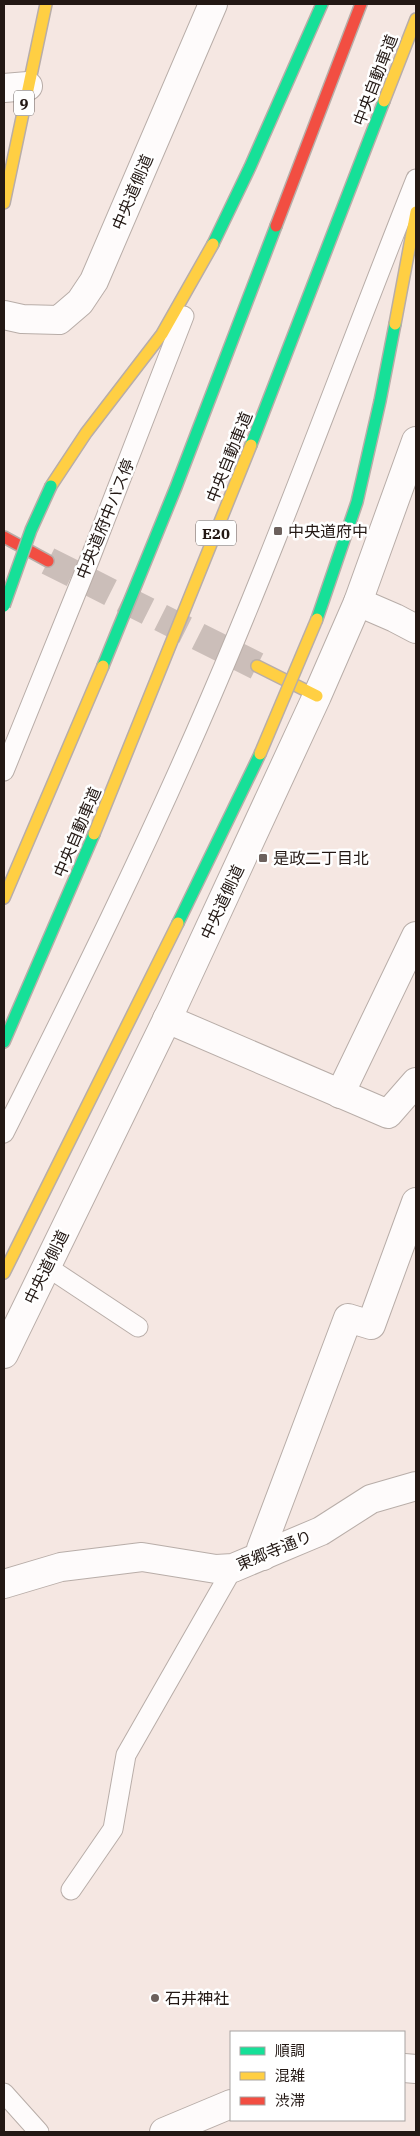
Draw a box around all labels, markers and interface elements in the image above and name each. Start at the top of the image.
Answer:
street label: 中央自動車道 [348,32,402,128]
road number: 9 [14,90,34,116]
street label: 中央道側道 [107,151,157,233]
street label: 中央自動車道 [202,409,256,505]
street label: 中央道府中バス停 [72,456,138,582]
road number: E20 [196,520,236,546]
place label: 中央道府中 [288,521,368,541]
marker: 中央道府中 [272,525,284,537]
street label: 中央自動車道 [49,784,105,880]
place label: 是政二丁目北 [273,848,369,868]
marker: 是政二丁目北 [257,852,269,864]
street label: 中央道側道 [196,862,248,942]
street label: 中央道側道 [19,1227,73,1307]
street label: 東郷寺通り [233,1526,315,1574]
place label: 石井神社 [165,1988,229,2008]
marker: 石井神社 [149,1992,161,2004]
legend [230,2031,405,2121]
text: 順調 [275,2041,305,2060]
text: 混雑 [275,2066,305,2085]
text: 渋滞 [275,2091,305,2110]

